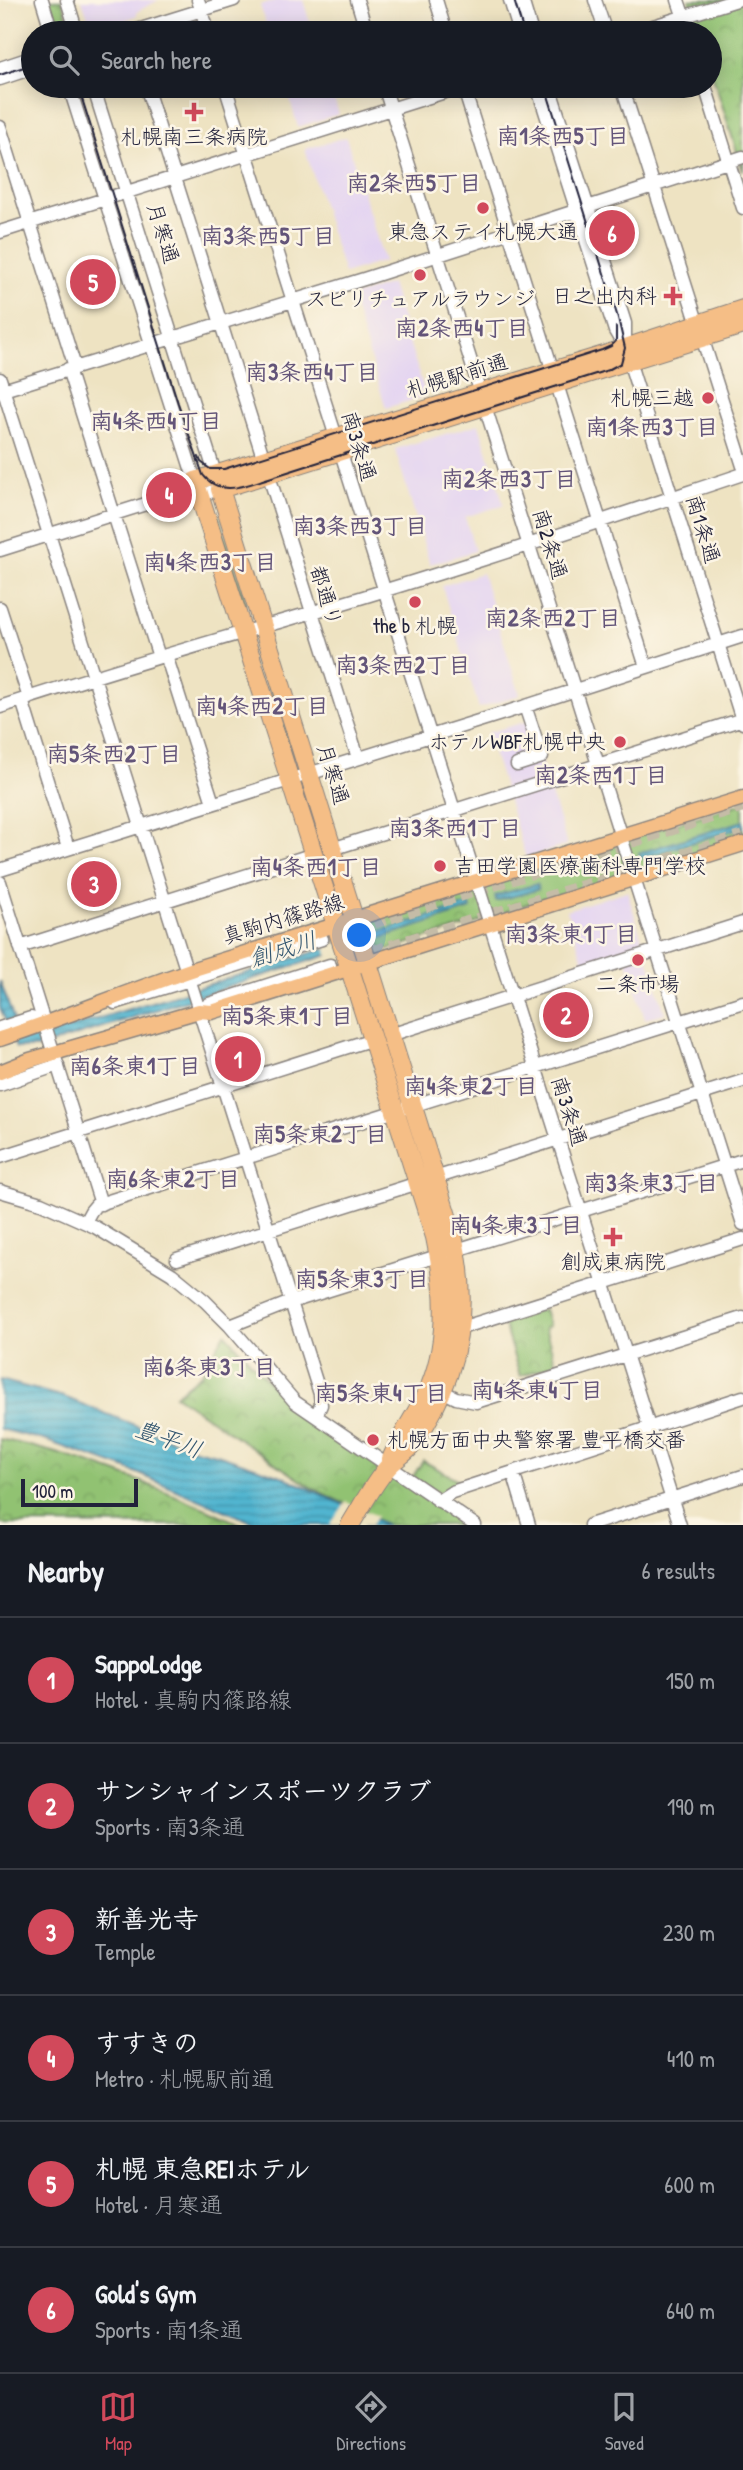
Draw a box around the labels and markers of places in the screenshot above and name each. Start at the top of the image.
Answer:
marker: 札幌南三条病院 [184,102,204,122]
place label: 札幌南三条病院 [121,122,268,151]
marker: 東急ステイ札幌大通 [475,200,491,216]
pin: 6 [589,207,635,259]
place label: 東急ステイ札幌大通 [388,217,578,246]
pin: 5 [70,256,116,308]
marker: スピリチュアルラウンジ [412,267,428,283]
place label: 日之出内科 [552,281,657,310]
place label: スピリチュアルラウンジ [305,284,535,313]
marker: 日之出内科 [663,286,683,306]
place label: 札幌三越 [610,383,694,412]
marker: 札幌三越 [700,390,716,406]
pin: 4 [146,469,192,521]
marker: the b 札幌 [407,594,423,610]
place label: the b 札幌 [373,611,457,640]
place label: ホテルWBF札幌中央 [428,727,606,756]
marker: ホテルWBF札幌中央 [612,734,628,750]
place label: 吉田学園医療歯科専門学校 [454,851,706,880]
pin: 3 [71,858,117,910]
marker: 吉田学園医療歯科専門学校 [432,858,448,874]
marker: 二条市場 [630,952,646,968]
place label: 二条市場 [596,969,680,998]
pin: 2 [543,989,589,1041]
pin: 1 [215,1033,261,1085]
marker: 創成東病院 [603,1227,623,1247]
place label: 創成東病院 [561,1247,666,1276]
place label: 札幌方面中央警察署 豊平橋交番 [387,1425,686,1454]
marker: 札幌方面中央警察署 豊平橋交番 [365,1432,381,1448]

